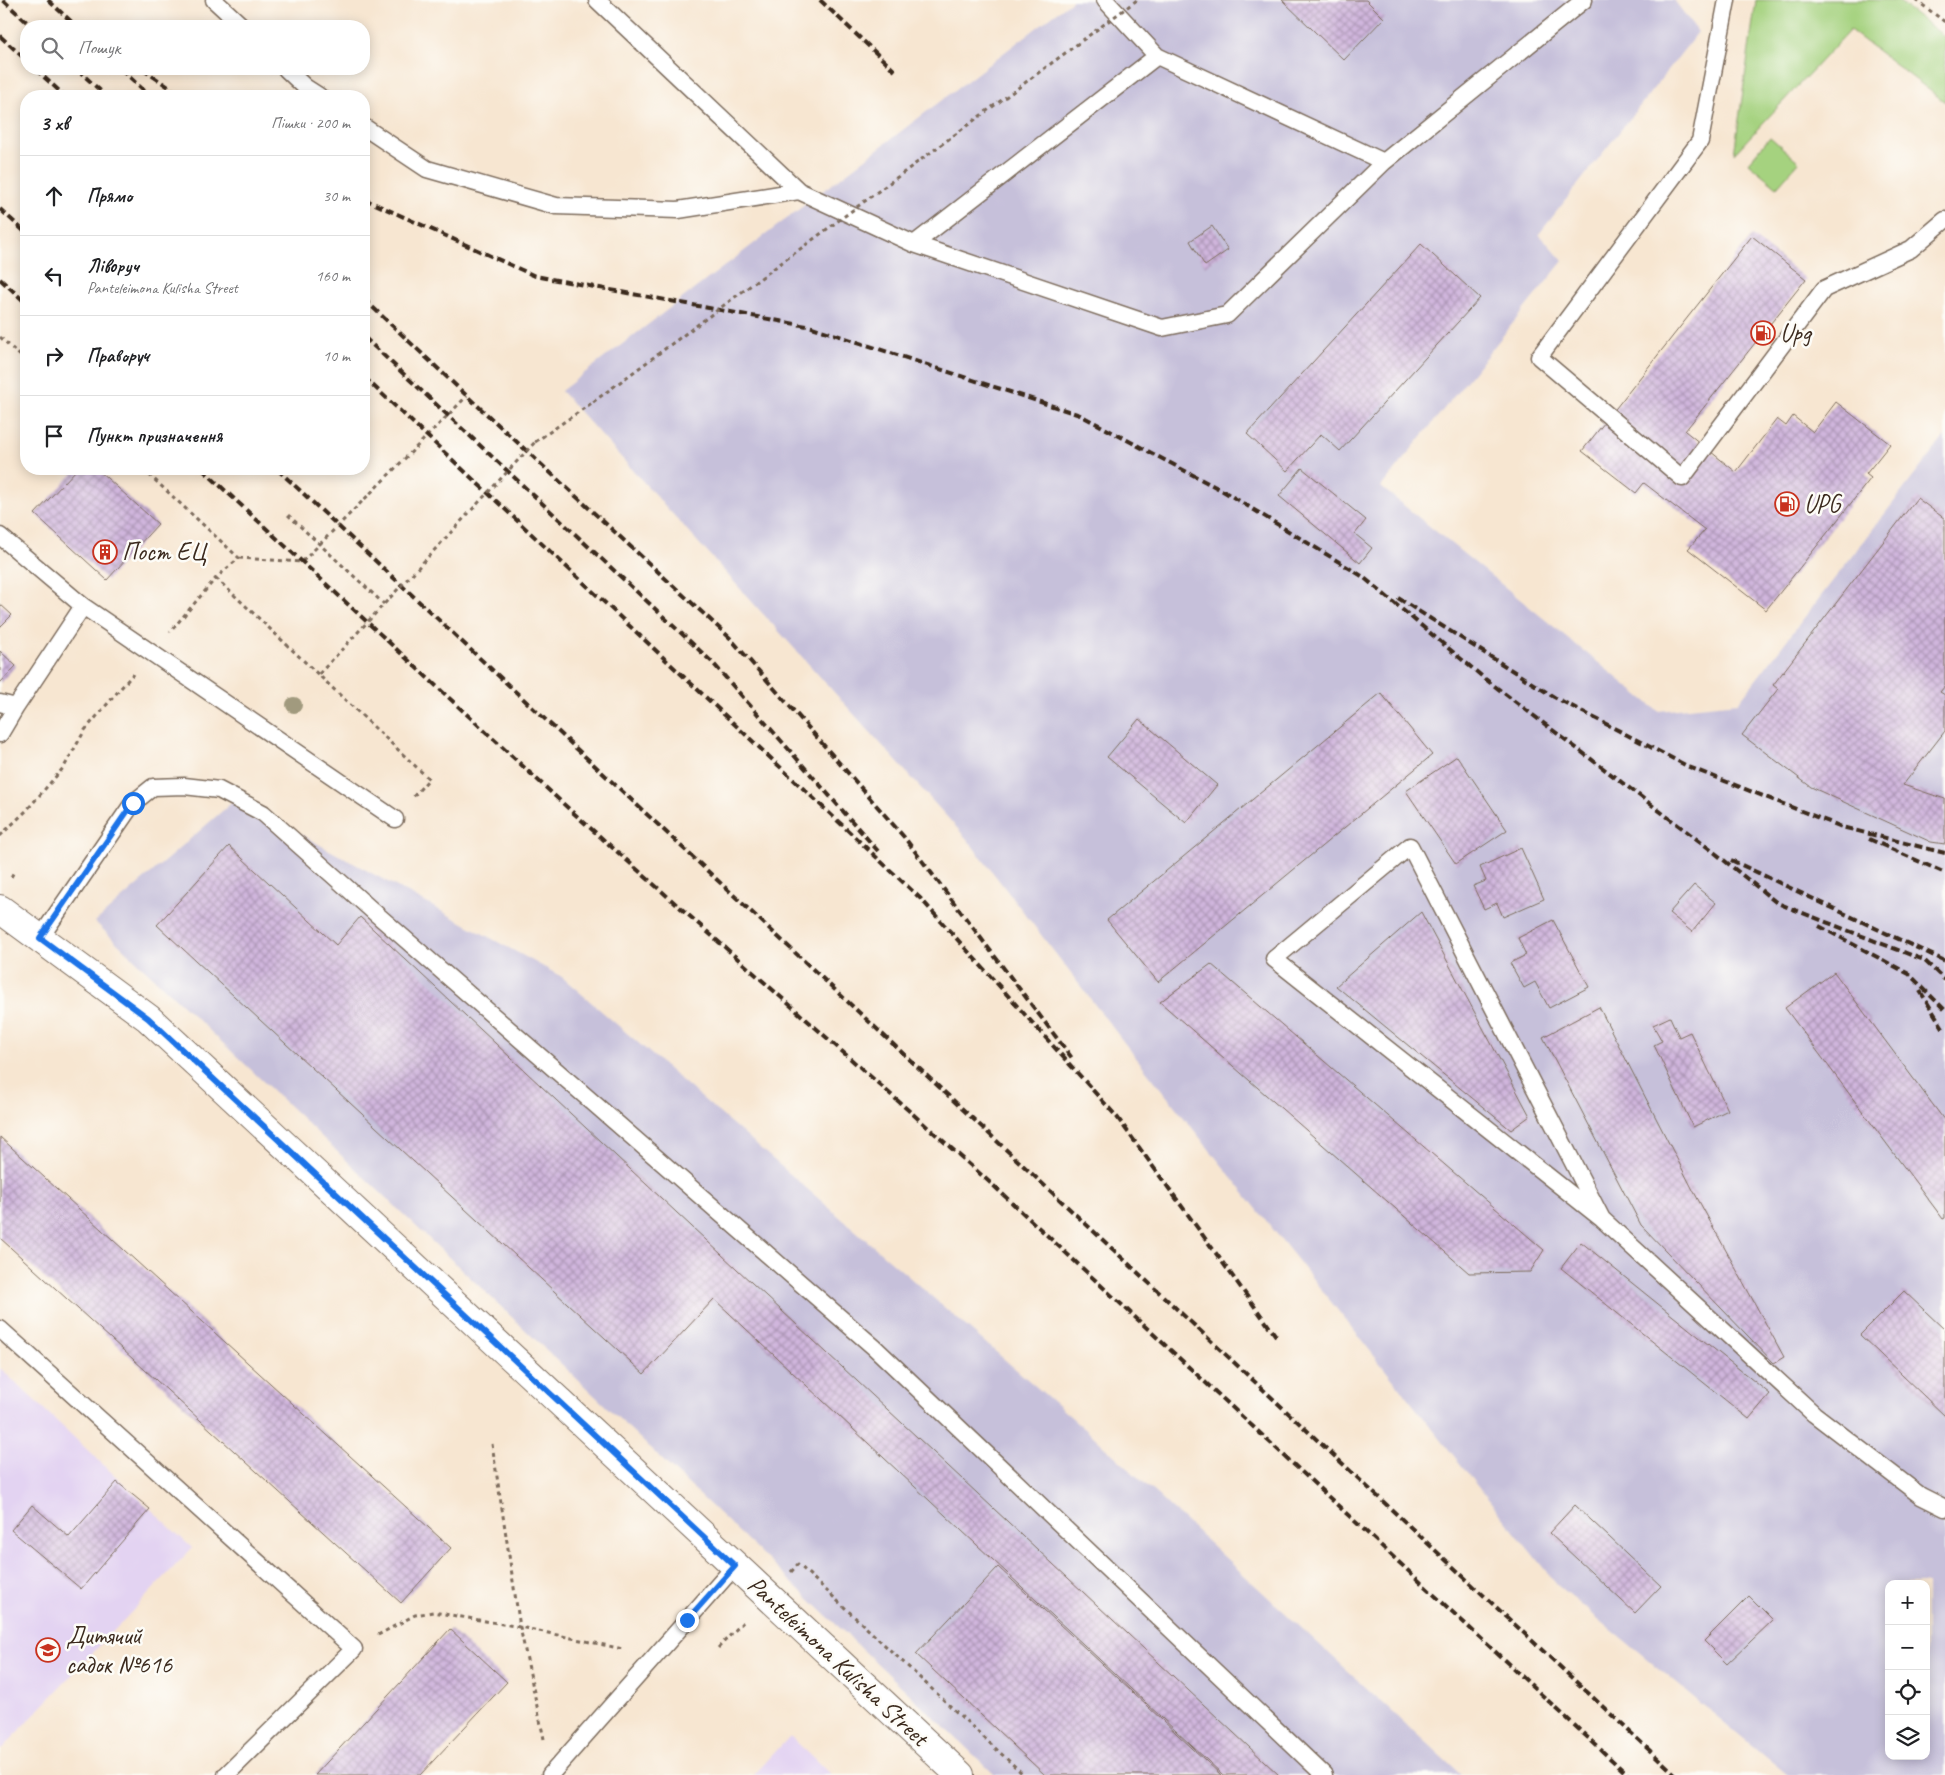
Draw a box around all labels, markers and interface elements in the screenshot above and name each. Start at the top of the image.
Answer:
search box [20,20,370,75]
icon: search [38,34,66,62]
text: Пошук [78,36,120,60]
text: 3 хв [40,110,69,136]
text: Пішки · 200 m [271,113,350,133]
icon: ahead [40,182,68,210]
text: Прямо [87,184,132,208]
text: 30 m [323,186,350,206]
text: Ліворуч [87,254,139,278]
icon: left [40,262,68,290]
text: 160 m [316,266,350,286]
text: Panteleimona Kulisha Street [87,278,238,298]
place label: Upg [1780,317,1813,349]
fuel station icon: Upg [1750,320,1776,346]
icon: right [40,342,68,370]
text: Праворуч [87,344,149,368]
text: 10 m [323,346,350,366]
icon: arrive [40,422,68,450]
text: Пункт призначення [87,424,222,448]
place label: UPG [1804,488,1843,520]
fuel station icon: UPG [1774,491,1800,517]
place label: Пост ЕЦ [122,536,209,568]
building icon: Пост ЕЦ [92,539,118,565]
route start [122,792,145,815]
street label: Panteleimona Kulisha Street [741,1569,937,1755]
map controls [1885,1580,1930,1760]
button: + [1885,1580,1930,1625]
route end [676,1609,699,1632]
place label: Дитячий садок №616 [66,1620,173,1681]
button: − [1885,1625,1930,1670]
school or university icon: Дитячий садок №616 [35,1637,61,1663]
button: locate [1885,1670,1930,1715]
button: layers [1885,1715,1930,1760]

